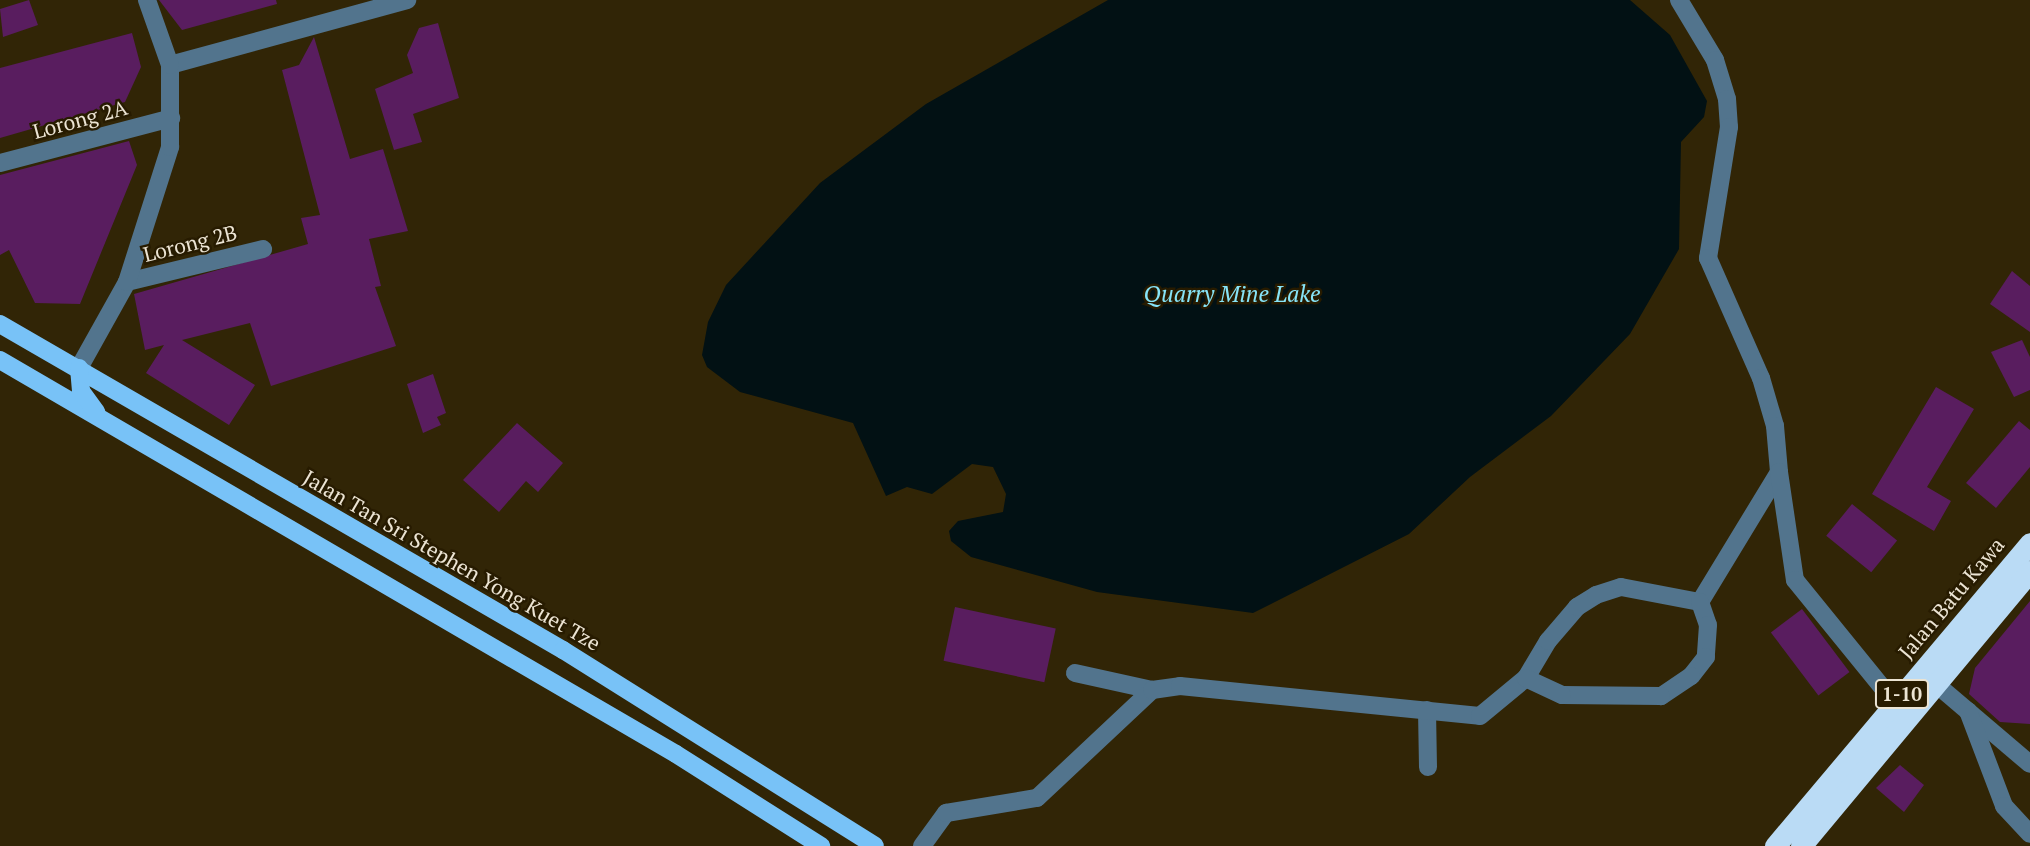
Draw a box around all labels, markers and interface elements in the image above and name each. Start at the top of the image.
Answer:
street label: Lorong 2A [30,94,130,144]
street label: Lorong 2B [141,219,239,267]
water label: Quarry Mine Lake [1144,280,1320,308]
street label: Jalan Tan Sri Stephen Yong Kuet Tze [299,464,605,656]
street label: Jalan Batu Kawa [1893,532,2009,664]
road number: 1-10 [1874,678,1930,709]

